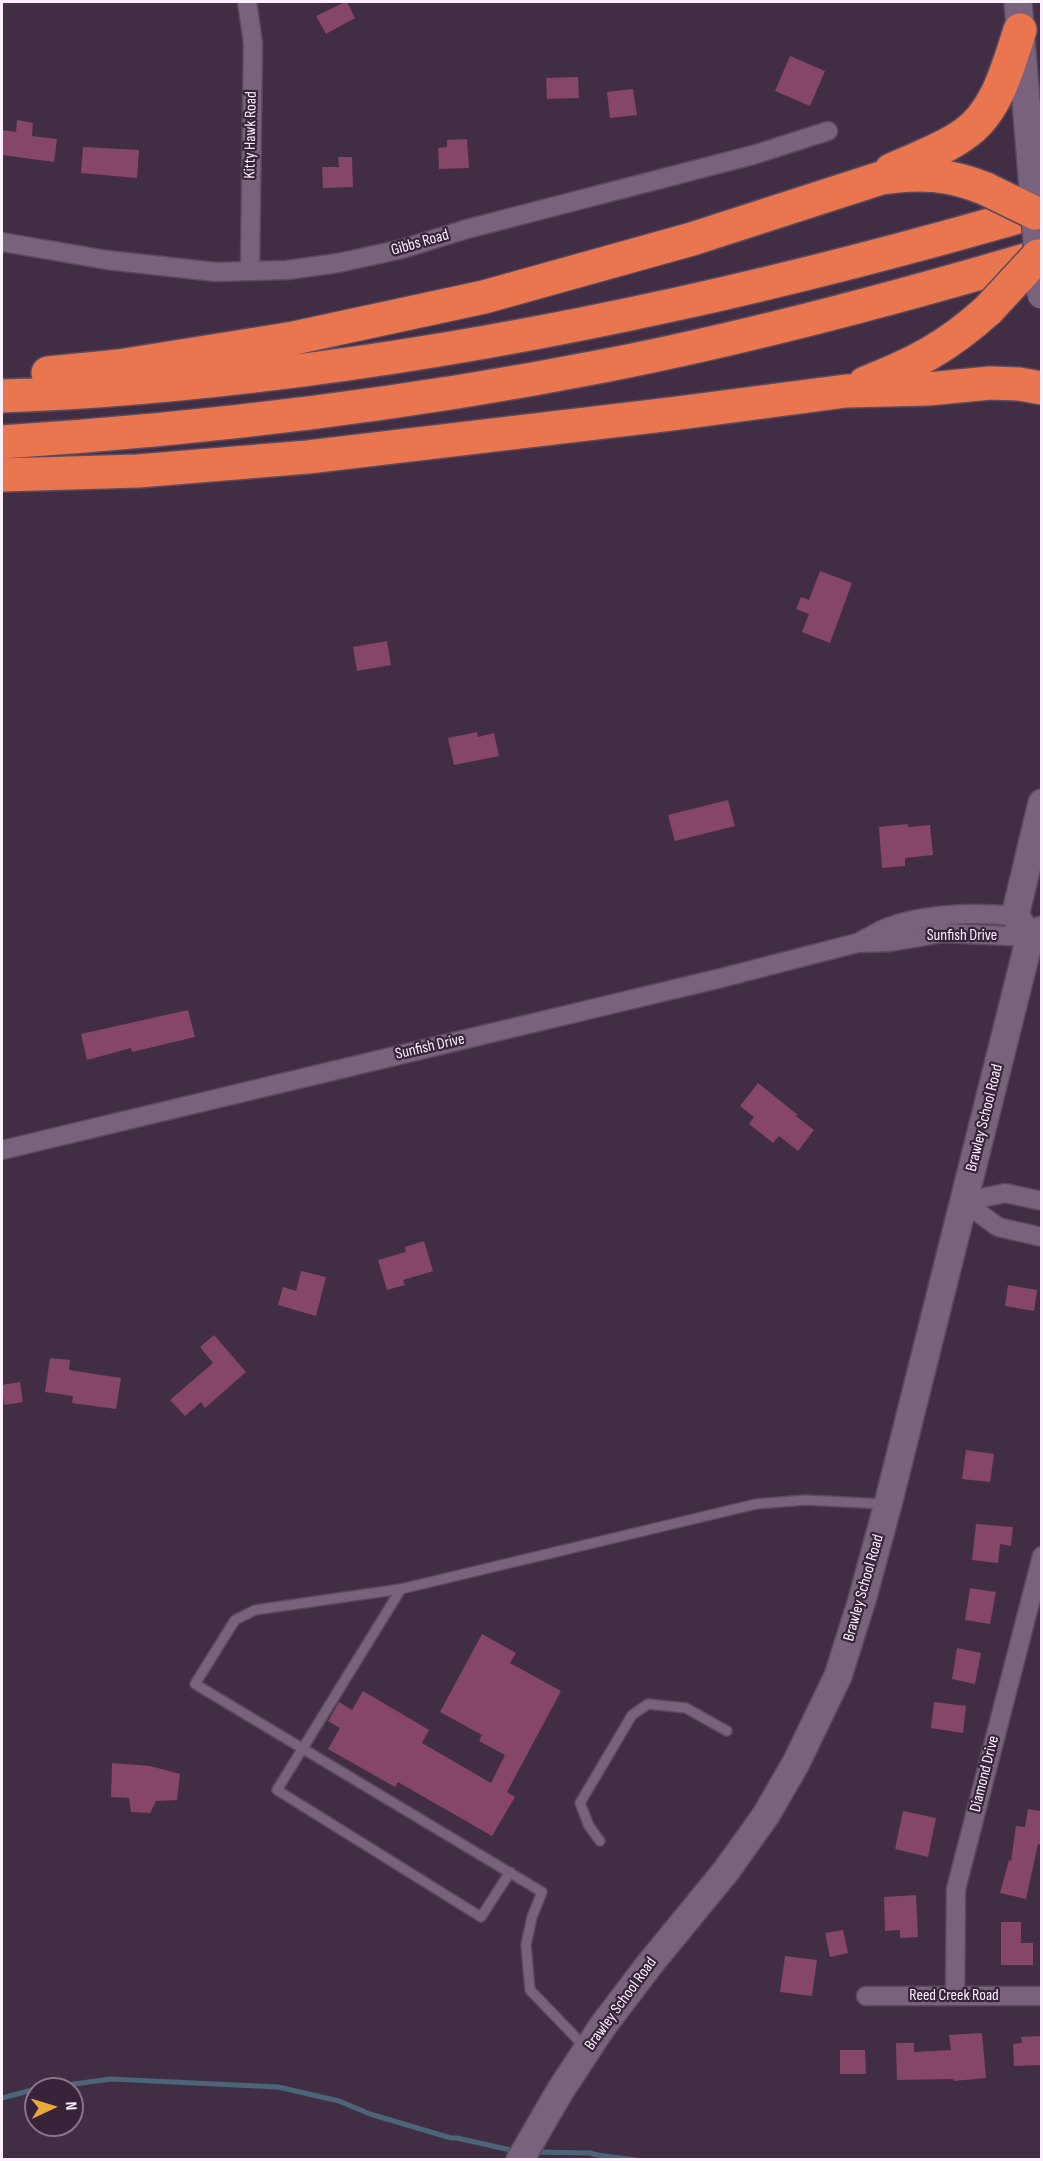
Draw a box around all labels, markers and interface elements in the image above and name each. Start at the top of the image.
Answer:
street label: Kitty Hawk Road [241,91,261,179]
street label: Gibbs Road [389,226,451,260]
street label: Sunfish Drive [927,926,997,946]
street label: Sunfish Drive [394,1030,466,1064]
street label: Brawley School Road [962,1062,1008,1174]
street label: Brawley School Road [840,1532,888,1644]
street label: Diamond Drive [966,1734,1004,1814]
street label: Brawley School Road [581,1954,661,2054]
street label: Reed Creek Road [909,1986,999,2006]
north arrow [24,2077,84,2137]
text: N [61,2101,80,2111]

